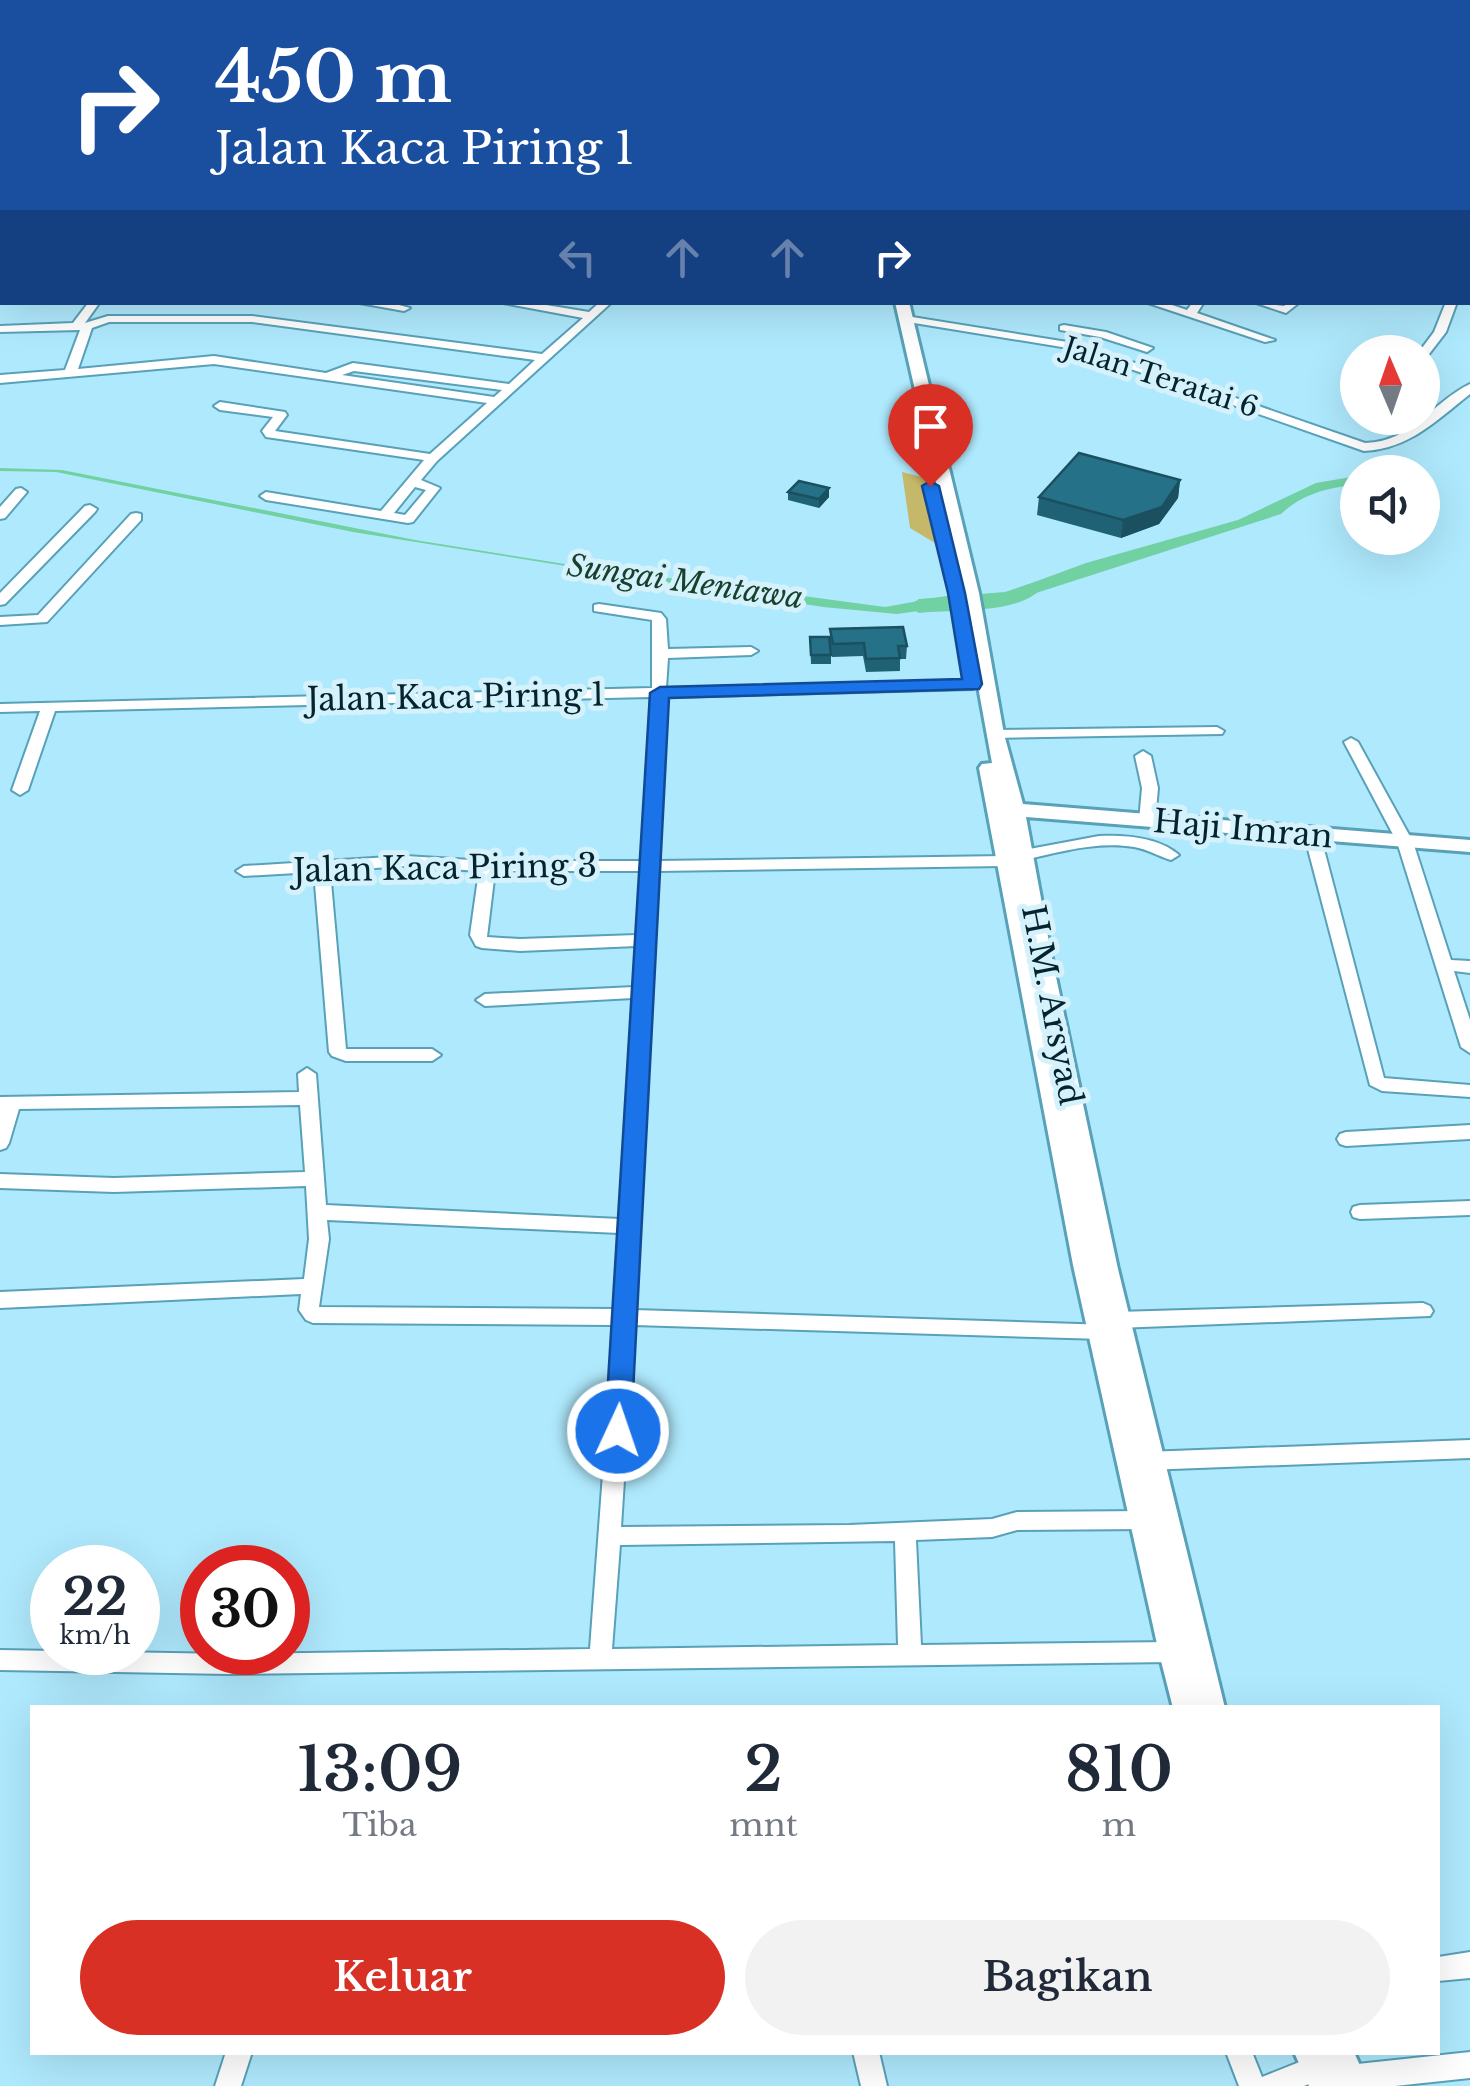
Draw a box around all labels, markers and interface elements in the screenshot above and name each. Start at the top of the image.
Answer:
text: 450 m [215,34,452,121]
icon: right [50,40,180,170]
text: Jalan Kaca Piring 1 [215,120,635,176]
icon: left [550,230,605,285]
icon: ahead [655,230,710,285]
icon: ahead [760,230,815,285]
icon: right [865,230,920,285]
street label: Jalan Teratai 6 [1055,328,1263,425]
north arrow [1340,335,1440,435]
map controls [1340,335,1440,555]
pin [888,384,973,487]
icon: arrive [903,399,958,454]
button: sound [1340,455,1440,555]
water label: Sungai Mentawa [565,547,805,616]
street label: Jalan Kaca Piring 1 [302,674,606,720]
street label: Haji Imran [1152,801,1334,857]
street label: Jalan Kaca Piring 3 [289,845,597,891]
street label: H.M. Arsyad [1013,902,1091,1108]
position arrow [566,1379,670,1483]
speed limit sign: 30 [180,1545,310,1675]
text: 22 [62,1566,128,1629]
text: km/h [60,1620,130,1651]
text: 13:09 [297,1733,462,1807]
text: 2 [744,1733,783,1807]
text: 810 [1065,1733,1173,1807]
text: Tiba [343,1805,417,1845]
text: mnt [729,1805,798,1845]
text: m [1102,1805,1136,1845]
button: Keluar [80,1920,725,2035]
button: Bagikan [745,1920,1390,2035]

